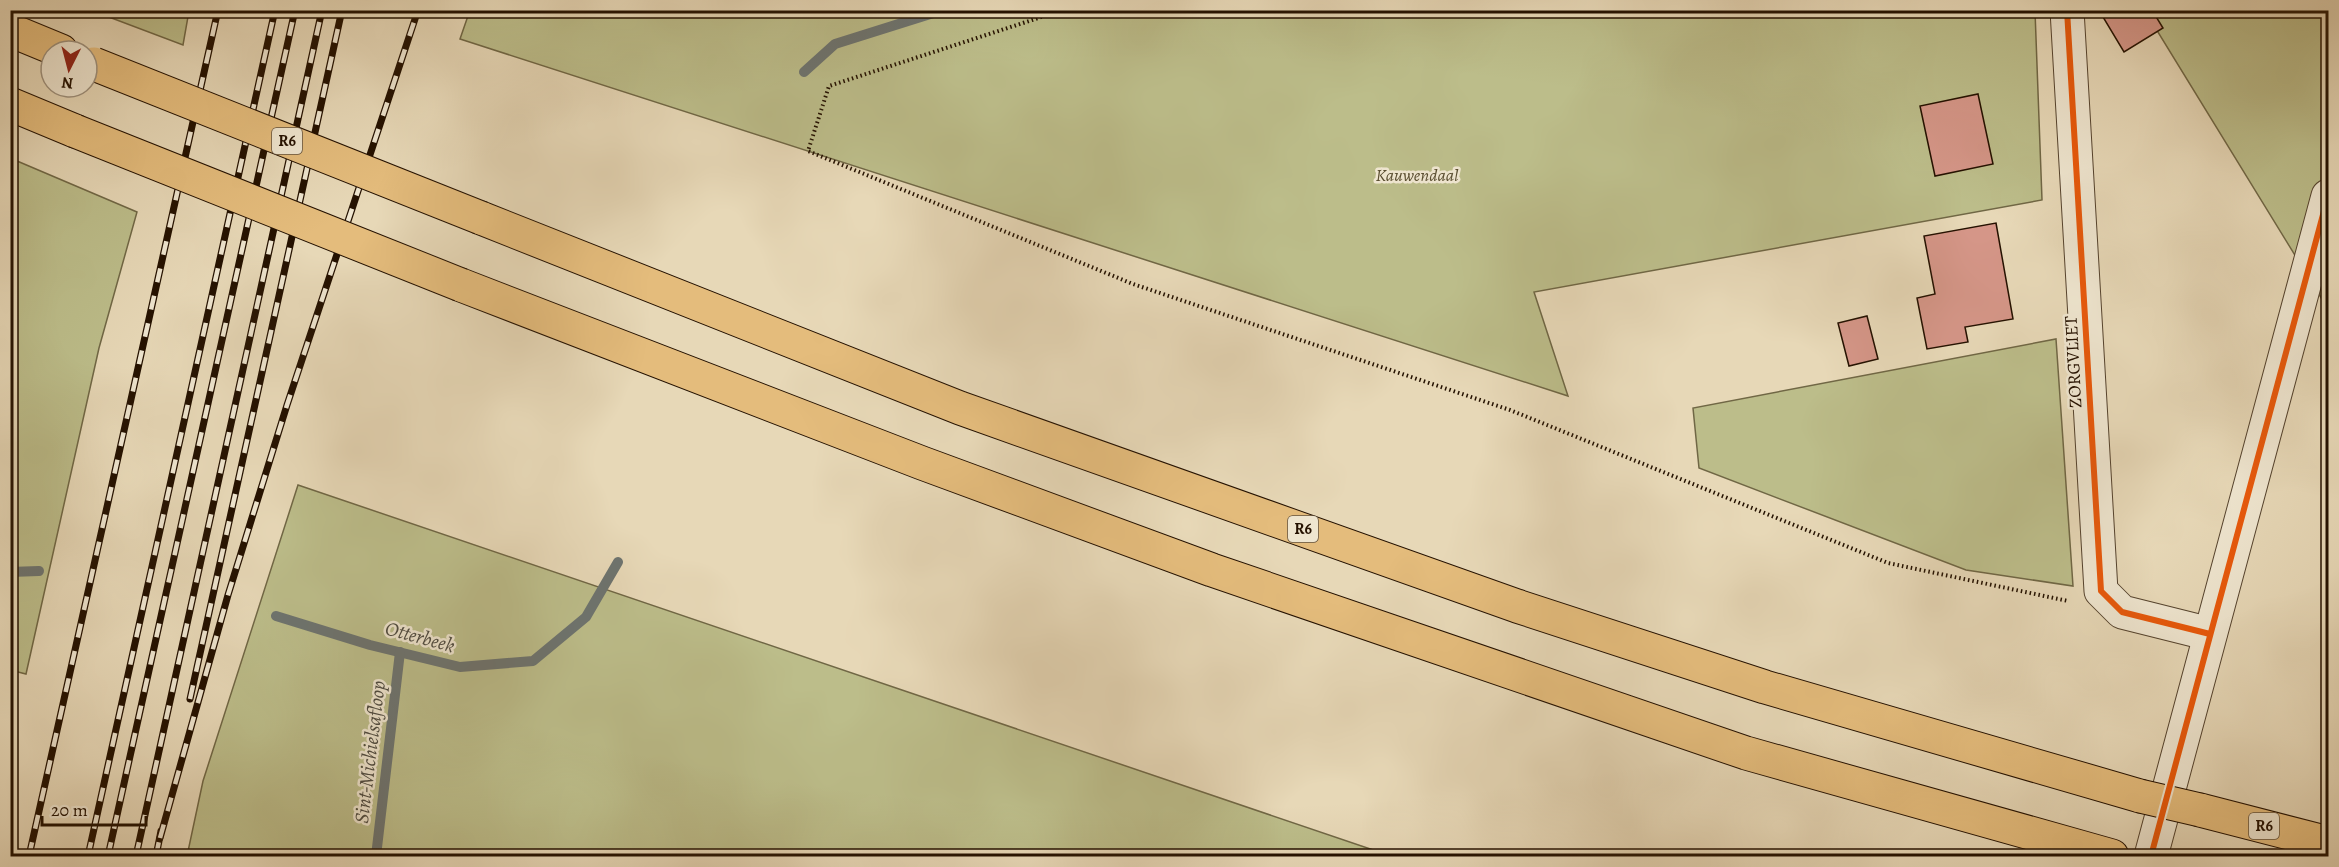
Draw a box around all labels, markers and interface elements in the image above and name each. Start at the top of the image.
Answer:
north arrow [39,39,99,99]
text: N [60,71,74,94]
road number: R6 [272,128,302,154]
park label: Kauwendaal [1375,163,1459,187]
street label: ZORGVLIET [2059,315,2087,409]
road number: R6 [1288,516,1318,542]
water label: Otterbeek [382,615,458,659]
water label: Sint-Michielsafloop [348,679,392,825]
scale bar [42,789,146,827]
text: 20 m [51,798,88,822]
road number: R6 [2249,813,2279,839]

